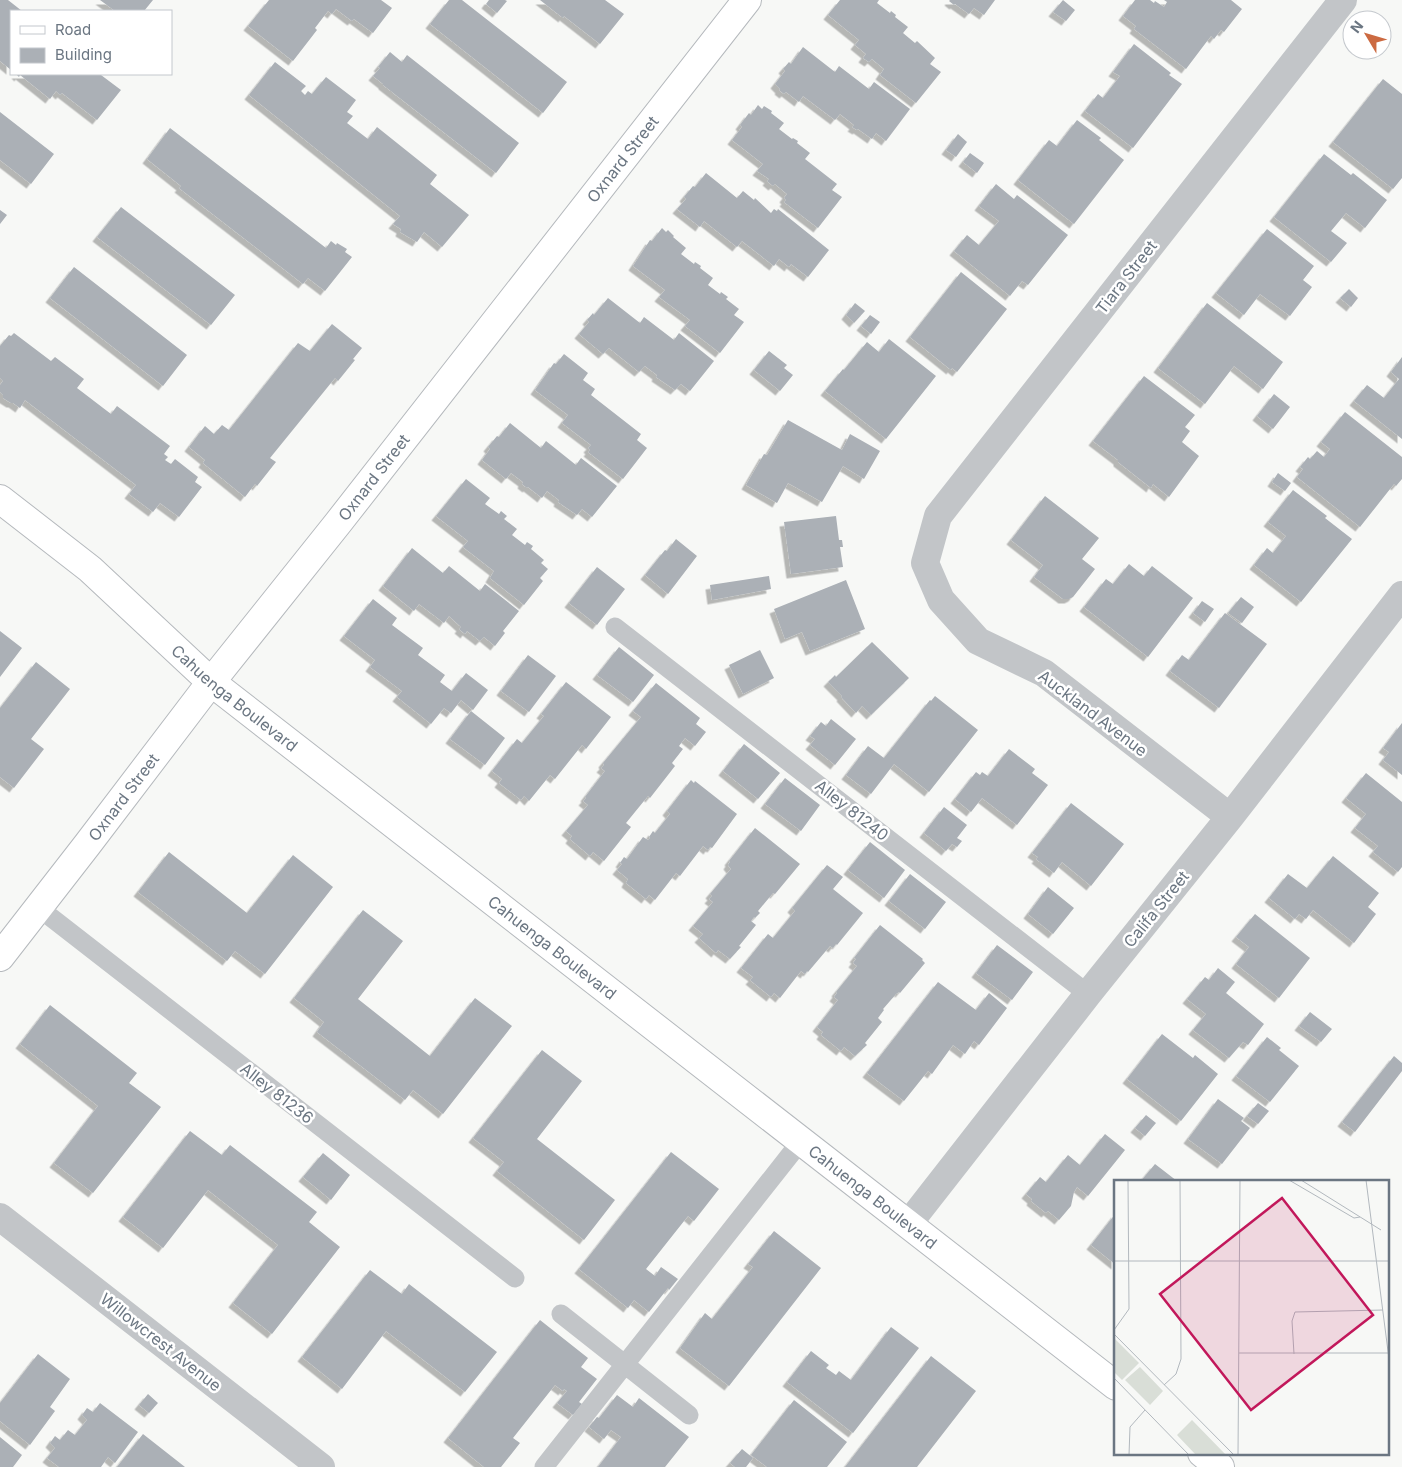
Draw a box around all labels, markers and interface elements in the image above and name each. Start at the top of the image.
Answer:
legend [10,10,172,75]
north arrow [1342,10,1392,60]
text: N [1346,17,1366,36]
text: Road [55,20,91,39]
text: Building [55,45,112,64]
street label: Oxnard Street [582,112,663,207]
street label: Tiara Street [1091,236,1161,318]
street label: Oxnard Street [334,430,414,525]
street label: Cahuenga Boulevard [167,640,302,756]
street label: Auckland Avenue [1035,666,1151,760]
street label: Oxnard Street [84,749,163,845]
street label: Alley 81240 [811,775,893,845]
street label: Califa Street [1119,867,1193,951]
street label: Cahuenga Boulevard [484,891,621,1004]
street label: Alley 81236 [236,1058,318,1128]
street label: Cahuenga Boulevard [804,1141,941,1253]
inset map [1114,1180,1390,1454]
street label: Willowcrest Avenue [96,1289,226,1395]

